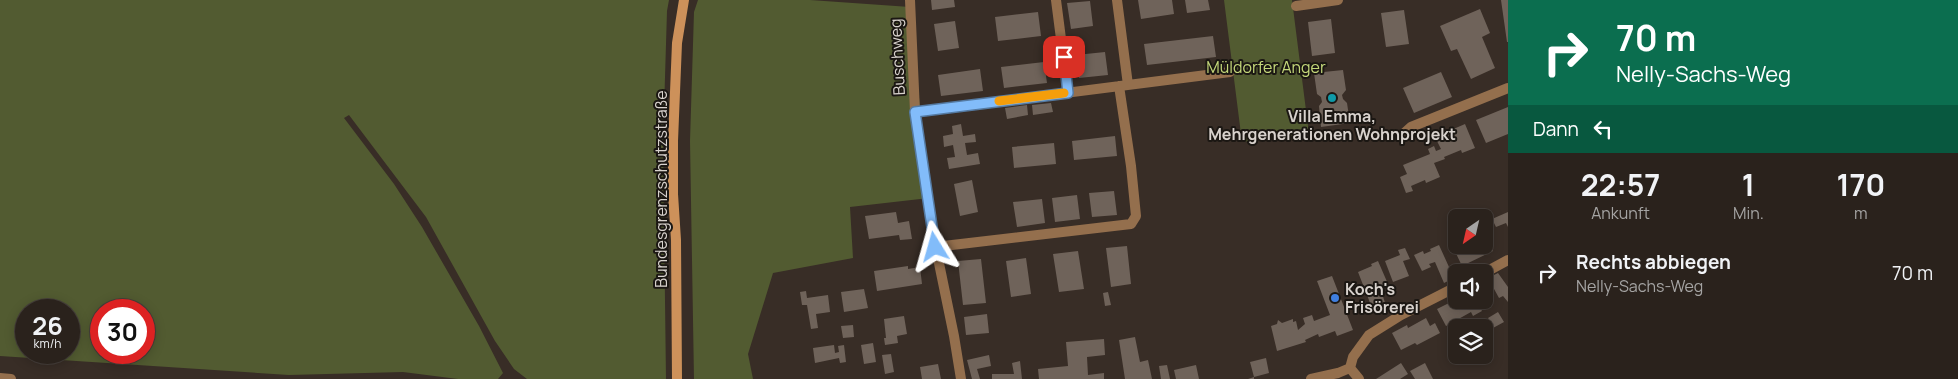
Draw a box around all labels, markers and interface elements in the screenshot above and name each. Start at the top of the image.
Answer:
text: 70 m [1616,14,1696,62]
street label: Buschweg [884,18,910,96]
icon: right [1533,20,1598,85]
pin [1043,36,1085,78]
icon: arrive [1050,43,1078,71]
park label: Müldorfer Anger [1206,56,1326,78]
text: Nelly-Sachs-Weg [1616,59,1791,89]
street label: Bundesgrenzschutzstraße [650,90,672,288]
marker: Villa Emma, Mehrgenerationen Wohnprojekt [1326,92,1338,104]
place label: Villa Emma, Mehrgenerationen Wohnprojekt [1208,105,1456,145]
icon: left [1589,115,1617,143]
text: Dann [1533,116,1579,142]
text: 22:57 [1581,164,1660,205]
text: 1 [1742,164,1755,205]
text: 170 [1836,164,1885,205]
text: Ankunft [1591,202,1650,224]
text: Min. [1733,202,1764,224]
text: m [1854,202,1868,224]
north arrow [1448,209,1492,254]
map controls [1448,209,1493,364]
position arrow [908,220,960,272]
text: Rechts abbiegen [1576,249,1731,275]
icon: right [1533,259,1561,287]
text: 70 m [1892,260,1933,286]
button: sound [1448,264,1493,309]
text: Nelly-Sachs-Weg [1576,275,1703,297]
place label: Koch's Frisörerei [1345,278,1419,318]
marker: Koch's Frisörerei [1329,292,1341,304]
speed limit sign: 30 [90,299,155,364]
text: 26 [32,308,63,343]
button: layers [1448,319,1493,364]
text: km/h [34,335,61,352]

